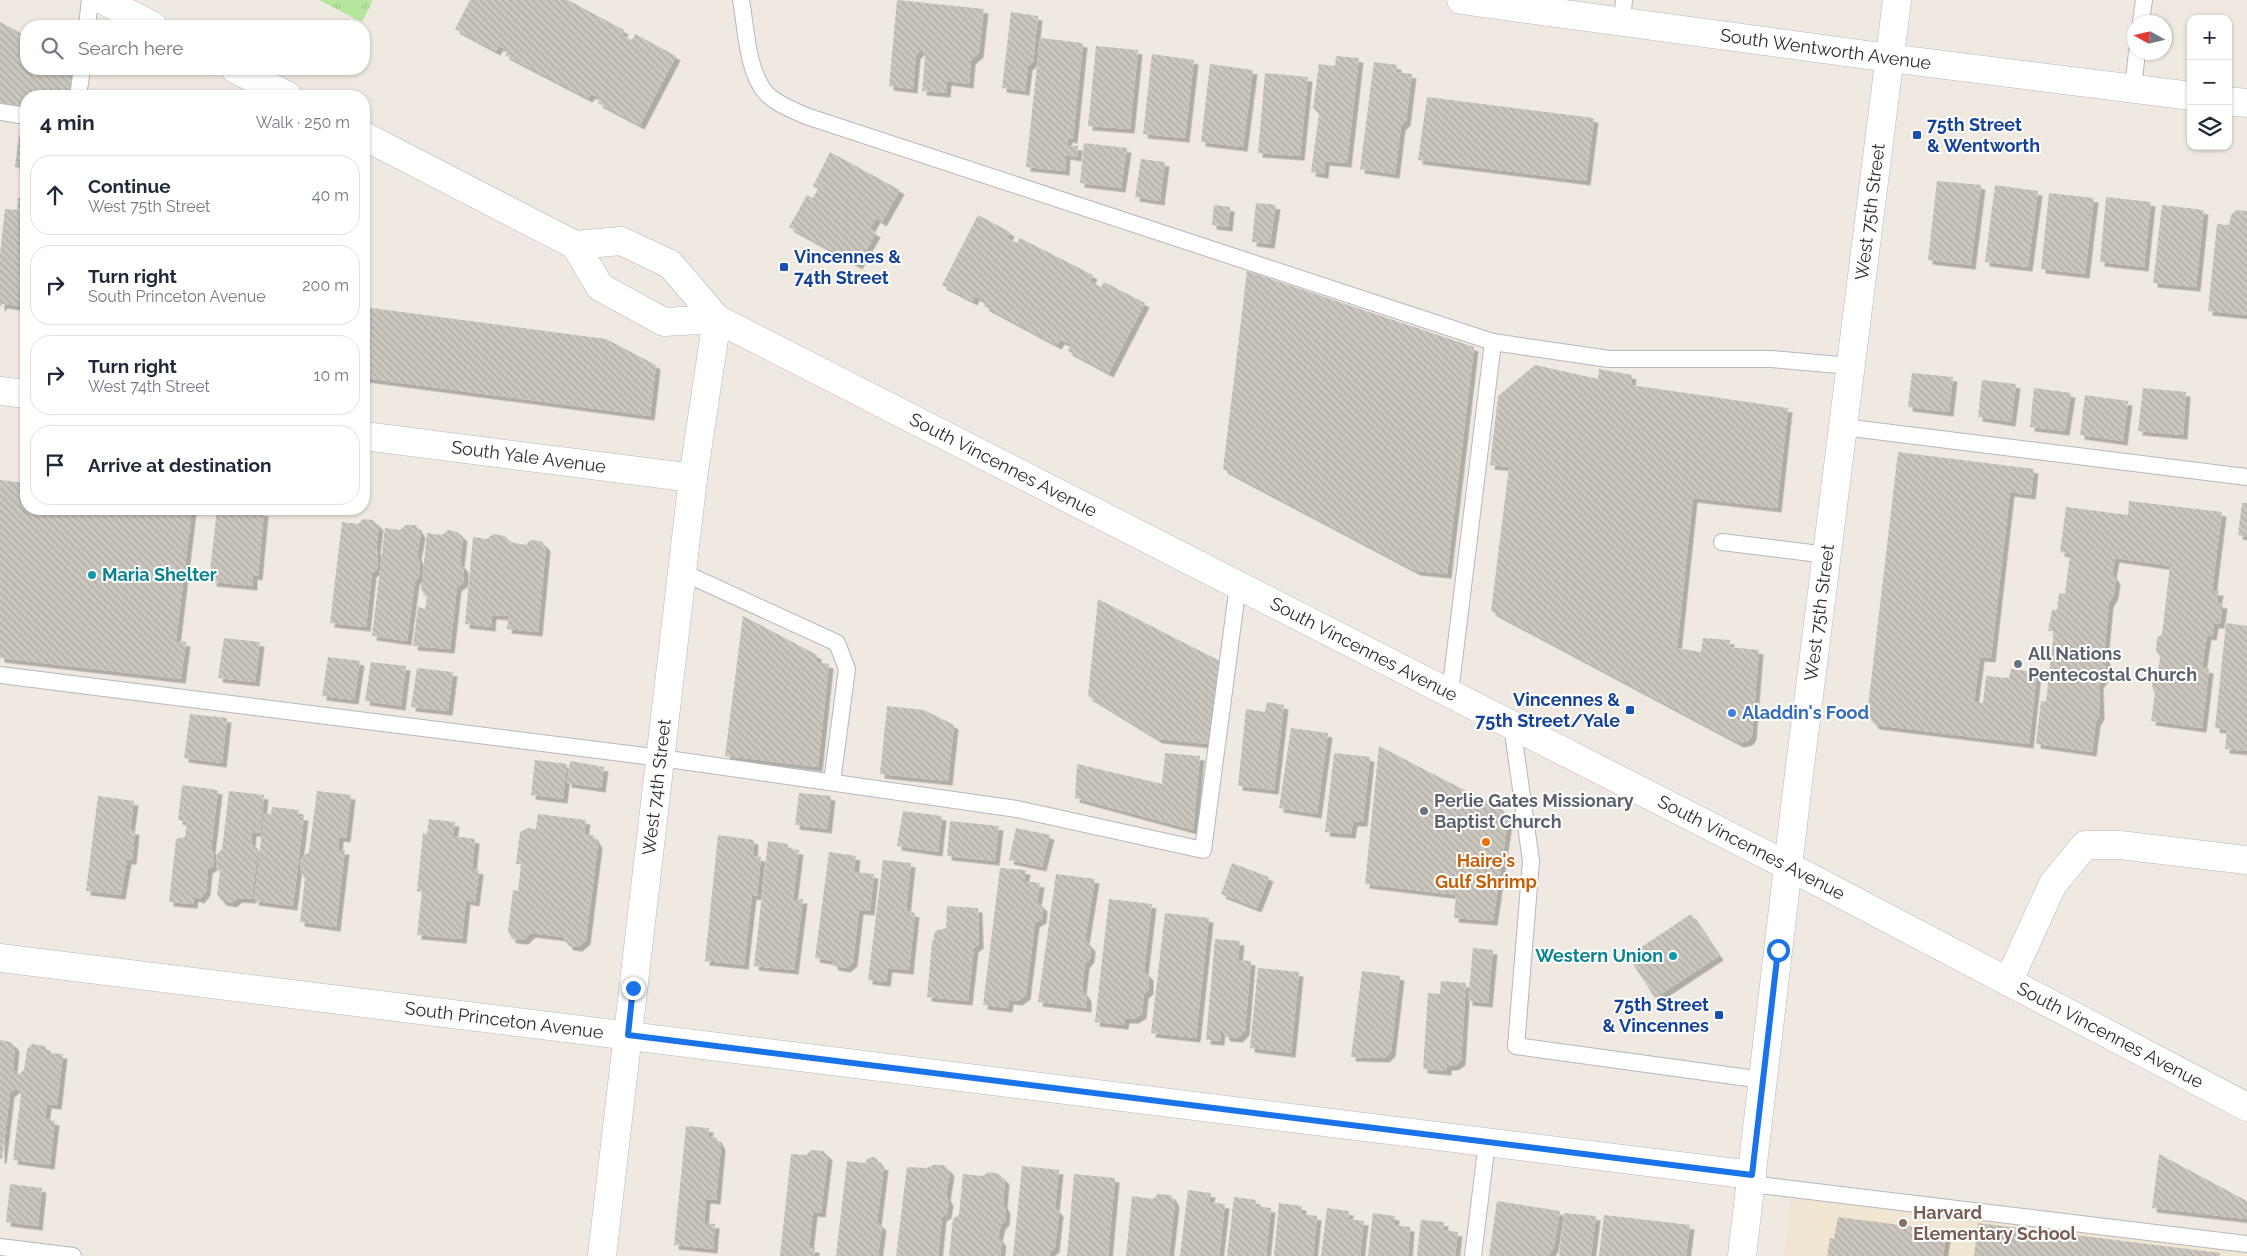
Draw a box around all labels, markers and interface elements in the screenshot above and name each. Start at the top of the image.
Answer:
north arrow [2127,15,2172,60]
map controls [2187,15,2232,150]
button: + [2187,15,2232,60]
search box [20,20,370,75]
street label: South Wentworth Avenue [1719,24,1933,73]
icon: search [38,34,66,62]
text: Search here [78,37,184,59]
button: − [2187,60,2232,105]
button: layers [2187,105,2232,150]
text: 4 min [40,110,95,135]
text: Walk · 250 m [256,113,350,132]
place label: 75th Street & Wentworth [1927,114,2040,156]
marker: 75th Street & Wentworth [1911,129,1923,141]
street label: West 75th Street [1851,142,1889,281]
text: Continue [88,175,171,197]
icon: ahead [41,181,69,209]
text: 40 m [312,186,349,205]
text: West 75th Street [88,197,210,216]
place label: Vincennes & 74th Street [794,246,901,288]
marker: Vincennes & 74th Street [778,261,790,273]
text: Turn right [88,265,177,287]
icon: right [41,271,69,299]
text: 200 m [302,276,349,295]
text: South Princeton Avenue [88,287,266,306]
text: Turn right [88,355,177,377]
icon: right [41,361,69,389]
text: 10 m [314,366,349,385]
text: West 74th Street [88,377,210,396]
street label: South Vincennes Avenue [906,408,1101,521]
street label: South Yale Avenue [450,436,608,477]
icon: arrive [41,451,69,479]
text: Arrive at destination [88,454,272,476]
street label: West 75th Street [1800,543,1838,682]
place label: Maria Shelter [102,564,217,585]
marker: Maria Shelter [86,569,98,581]
street label: South Vincennes Avenue [1267,592,1462,706]
place label: All Nations Pentecostal Church [2028,643,2197,685]
marker: All Nations Pentecostal Church [2012,658,2024,670]
place label: Vincennes & 75th Street/Yale [1475,689,1620,731]
place label: Aladdin's Food [1742,702,1869,723]
marker: Vincennes & 75th Street/Yale [1624,704,1636,716]
marker: Aladdin's Food [1726,707,1738,719]
street label: West 74th Street [638,718,675,856]
place label: Perlie Gates Missionary Baptist Church [1434,790,1634,832]
street label: South Vincennes Avenue [1654,790,1849,904]
marker: Perlie Gates Missionary Baptist Church [1418,805,1430,817]
marker: Haire's Gulf Shrimp [1480,836,1492,848]
place label: Haire's Gulf Shrimp [1435,850,1537,892]
route start [1767,939,1790,962]
place label: Western Union [1535,945,1663,966]
marker: Western Union [1667,950,1679,962]
route end [622,977,645,1000]
street label: South Vincennes Avenue [2014,977,2207,1092]
place label: 75th Street & Vincennes [1603,994,1709,1036]
street label: South Princeton Avenue [404,997,605,1043]
marker: 75th Street & Vincennes [1713,1009,1725,1021]
place label: Harvard Elementary School [1913,1202,2077,1244]
marker: Harvard Elementary School [1897,1217,1909,1229]

